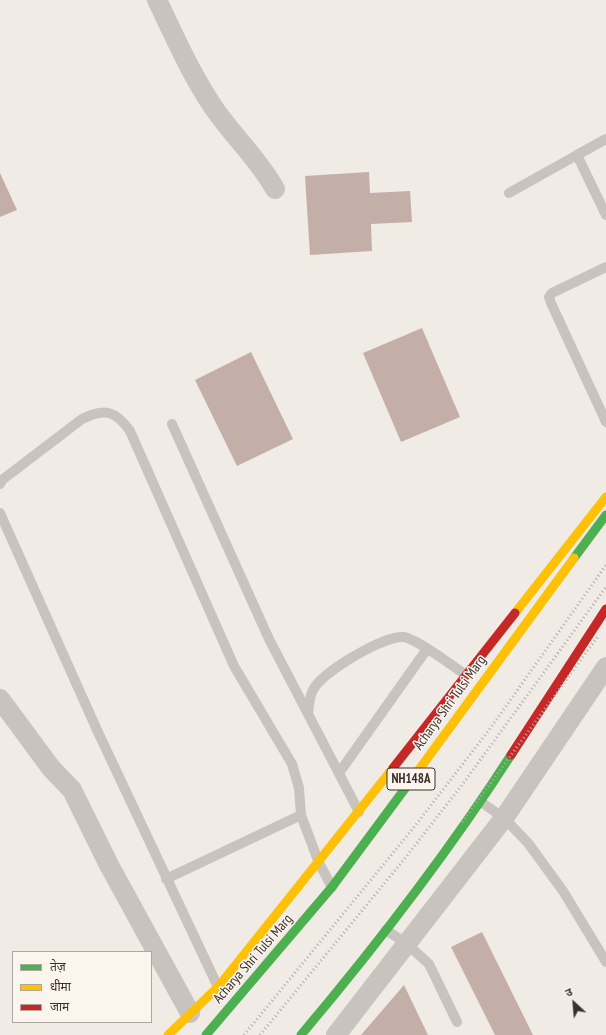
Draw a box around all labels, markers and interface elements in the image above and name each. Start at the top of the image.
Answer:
street label: Acharya Shri Tulsi Marg [410,653,490,753]
road number: NH148A [387,768,435,790]
street label: Acharya Shri Tulsi Marg [210,911,296,1007]
legend [12,951,152,1023]
text: तेज़ [50,959,66,974]
text: धीमा [50,979,71,994]
north arrow [554,983,594,1023]
text: उ [563,985,575,1000]
text: जाम [50,999,69,1014]

